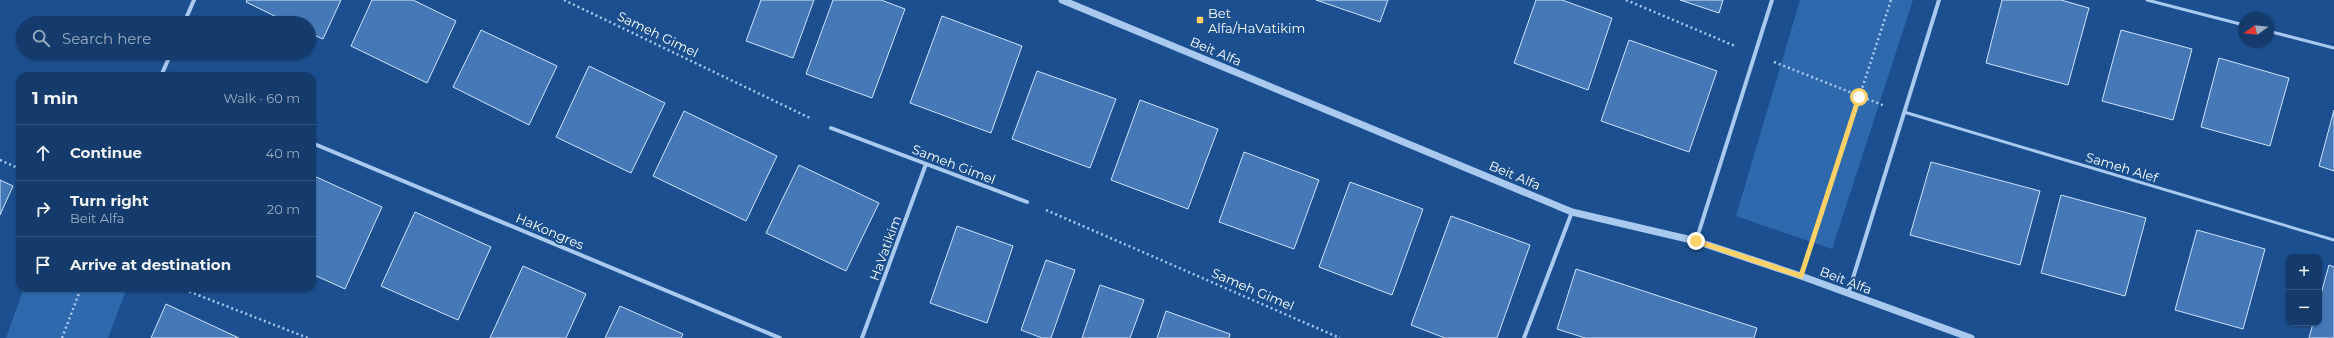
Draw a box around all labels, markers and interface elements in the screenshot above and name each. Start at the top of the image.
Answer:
place label: Bet Alfa/HaVatikim [1208,5,1305,36]
street label: Sameh Gimel [615,7,701,61]
north arrow [2238,12,2274,48]
marker: Bet Alfa/HaVatikim [1195,15,1205,25]
search box [16,16,316,60]
icon: search [30,27,52,49]
text: Search here [62,29,151,48]
street label: Beit Alfa [1188,33,1244,69]
text: 1 min [32,88,78,108]
route start [1850,88,1868,106]
text: Walk · 60 m [224,90,300,106]
street label: Sameh Gimel [910,141,998,187]
icon: ahead [32,142,54,164]
text: Continue [70,143,142,162]
text: 40 m [266,145,300,161]
street label: Sameh Alef [2084,148,2161,186]
street label: Beit Alfa [1487,157,1543,193]
text: Turn right [70,191,149,210]
icon: right [32,198,54,220]
text: 20 m [267,201,300,217]
text: Beit Alfa [70,210,125,226]
street label: HaKongres [514,210,586,252]
street label: HaVatikim [866,213,904,283]
route end [1687,232,1705,250]
icon: arrive [32,254,54,276]
map controls [2286,254,2322,326]
button: + [2286,254,2322,290]
text: Arrive at destination [70,255,231,274]
street label: Beit Alfa [1818,263,1874,297]
street label: Sameh Gimel [1209,264,1297,314]
button: − [2286,290,2322,326]

